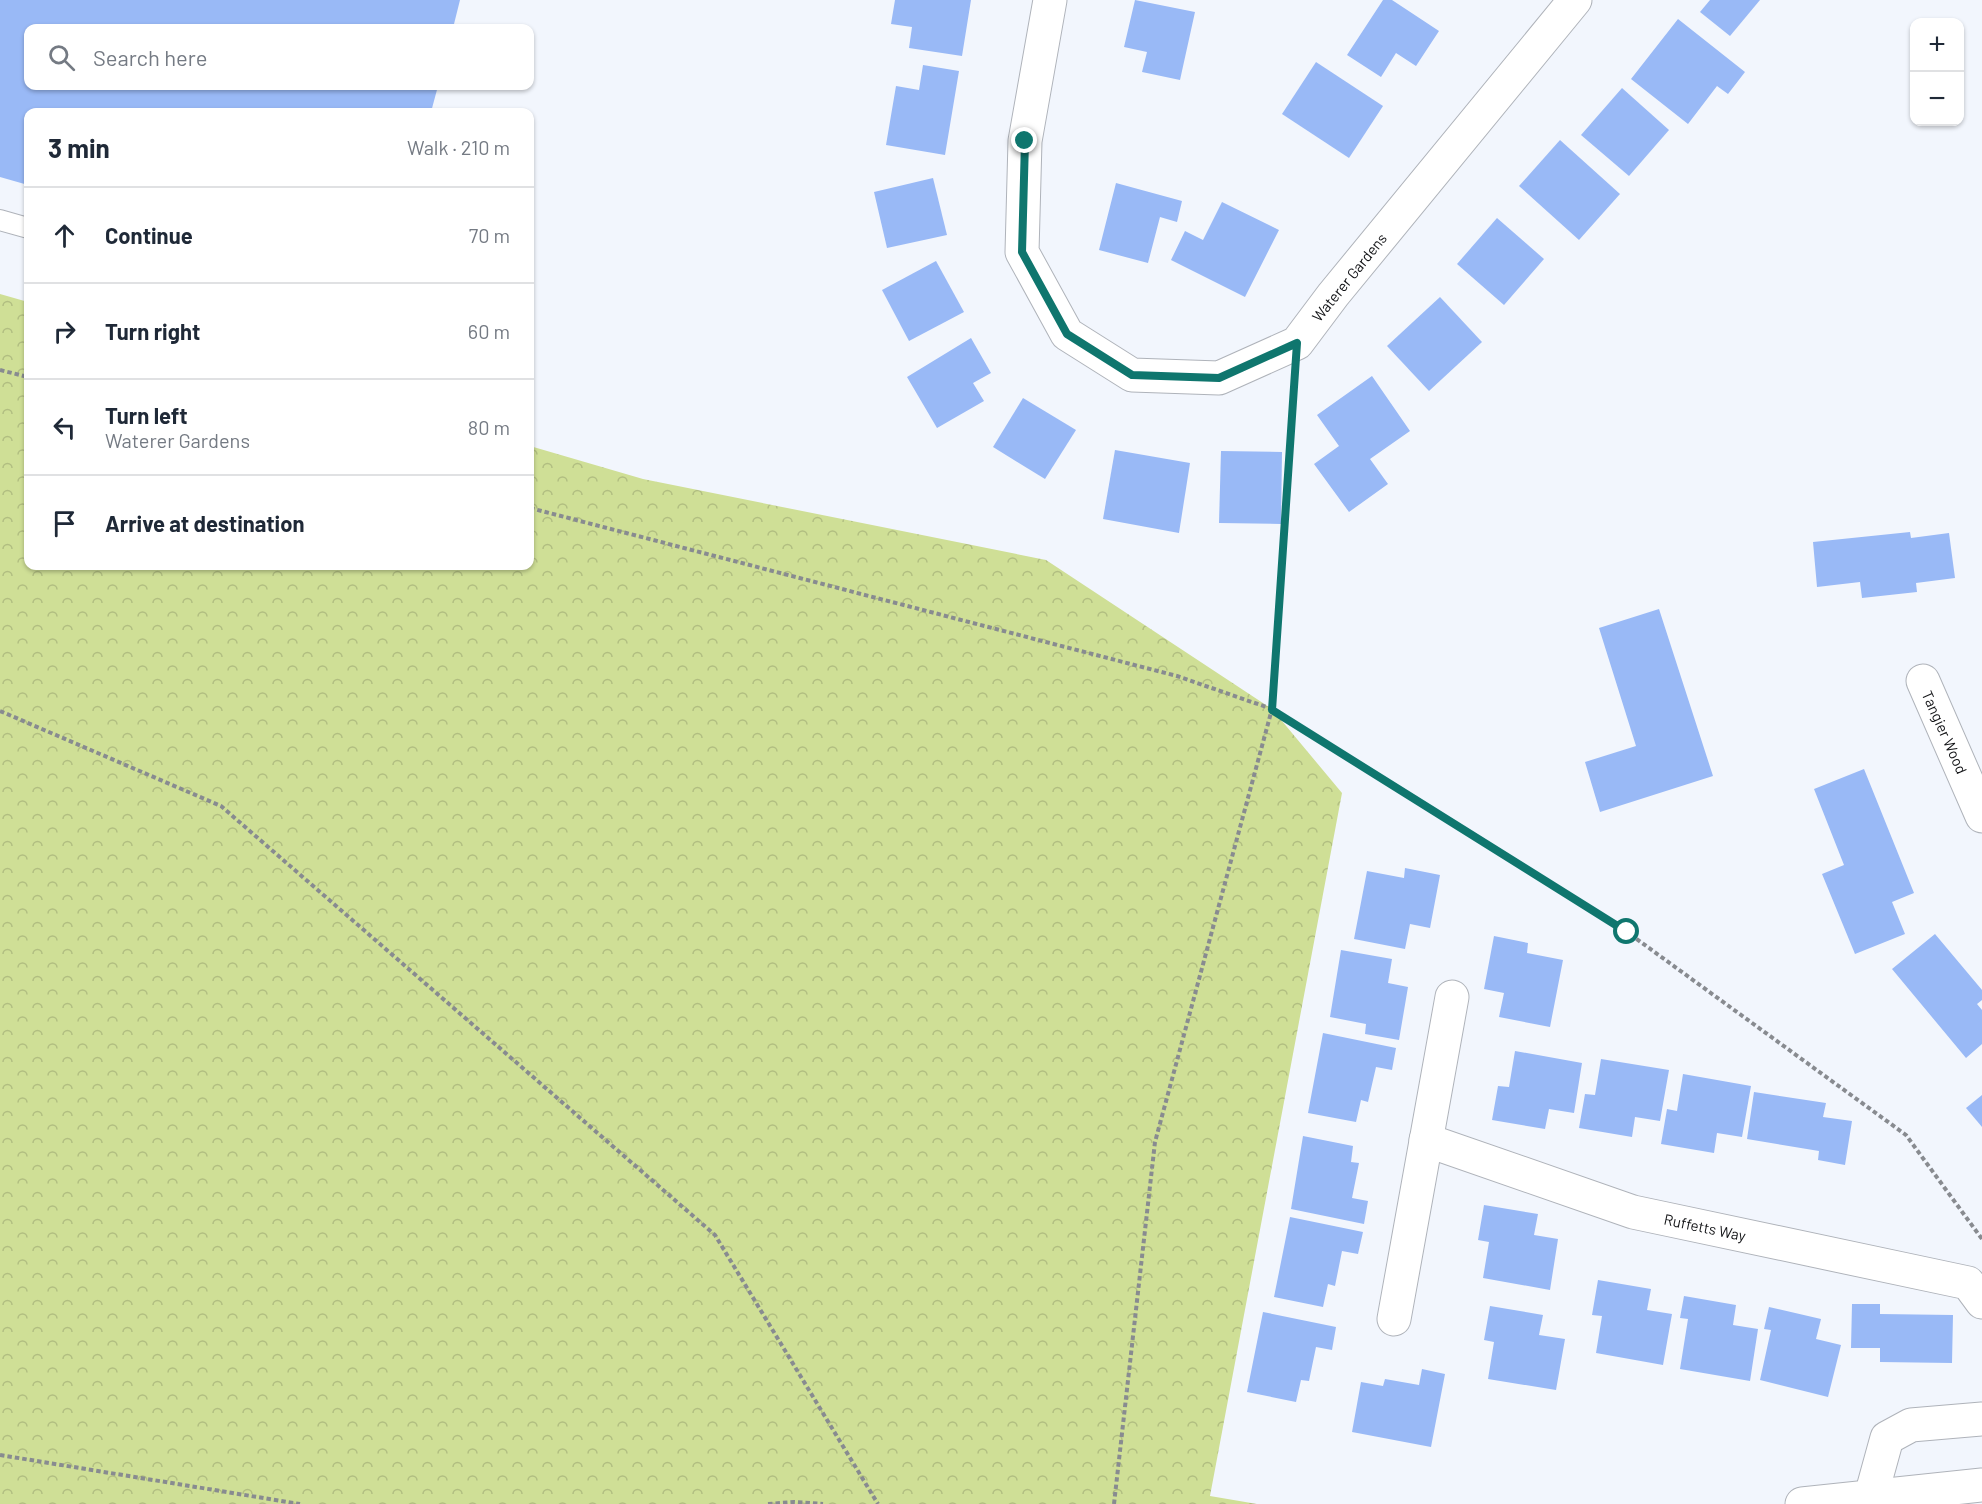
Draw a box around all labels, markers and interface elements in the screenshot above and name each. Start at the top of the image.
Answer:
map controls [1910,18,1964,126]
button: + [1910,18,1964,72]
search box [24,24,534,90]
icon: search [45,41,78,74]
text: Search here [93,44,207,70]
button: − [1910,72,1964,126]
route end [1011,127,1037,153]
text: 3 min [48,132,110,163]
text: Walk · 210 m [407,135,510,159]
icon: ahead [48,219,81,252]
text: Continue [105,222,193,248]
text: 70 m [469,223,510,247]
street label: Waterer Gardens [1308,229,1390,325]
icon: right [48,315,81,348]
text: Turn right [105,318,200,344]
text: 60 m [468,319,510,343]
text: Turn left [105,402,188,428]
icon: left [48,411,81,444]
text: 80 m [468,415,510,439]
text: Waterer Gardens [105,428,250,452]
icon: arrive [48,507,81,540]
text: Arrive at destination [105,510,304,536]
street label: Tangier Wood [1919,688,1971,776]
route start [1613,918,1639,944]
street label: Ruffetts Way [1662,1210,1748,1244]

